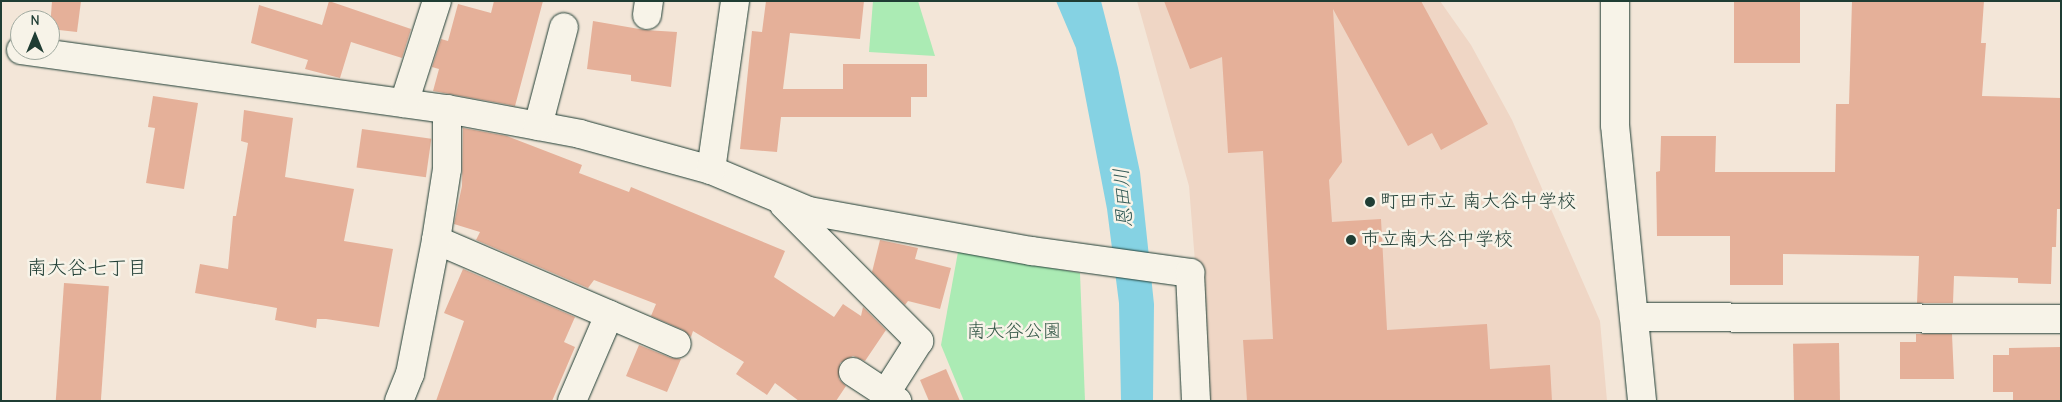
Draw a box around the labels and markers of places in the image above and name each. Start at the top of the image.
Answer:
place label: 町田市立 南大谷中学校 [1380,191,1576,213]
marker: 町田市立 南大谷中学校 [1364,196,1376,208]
place label: 市立南大谷中学校 [1361,229,1513,251]
marker: 市立南大谷中学校 [1345,234,1357,246]

